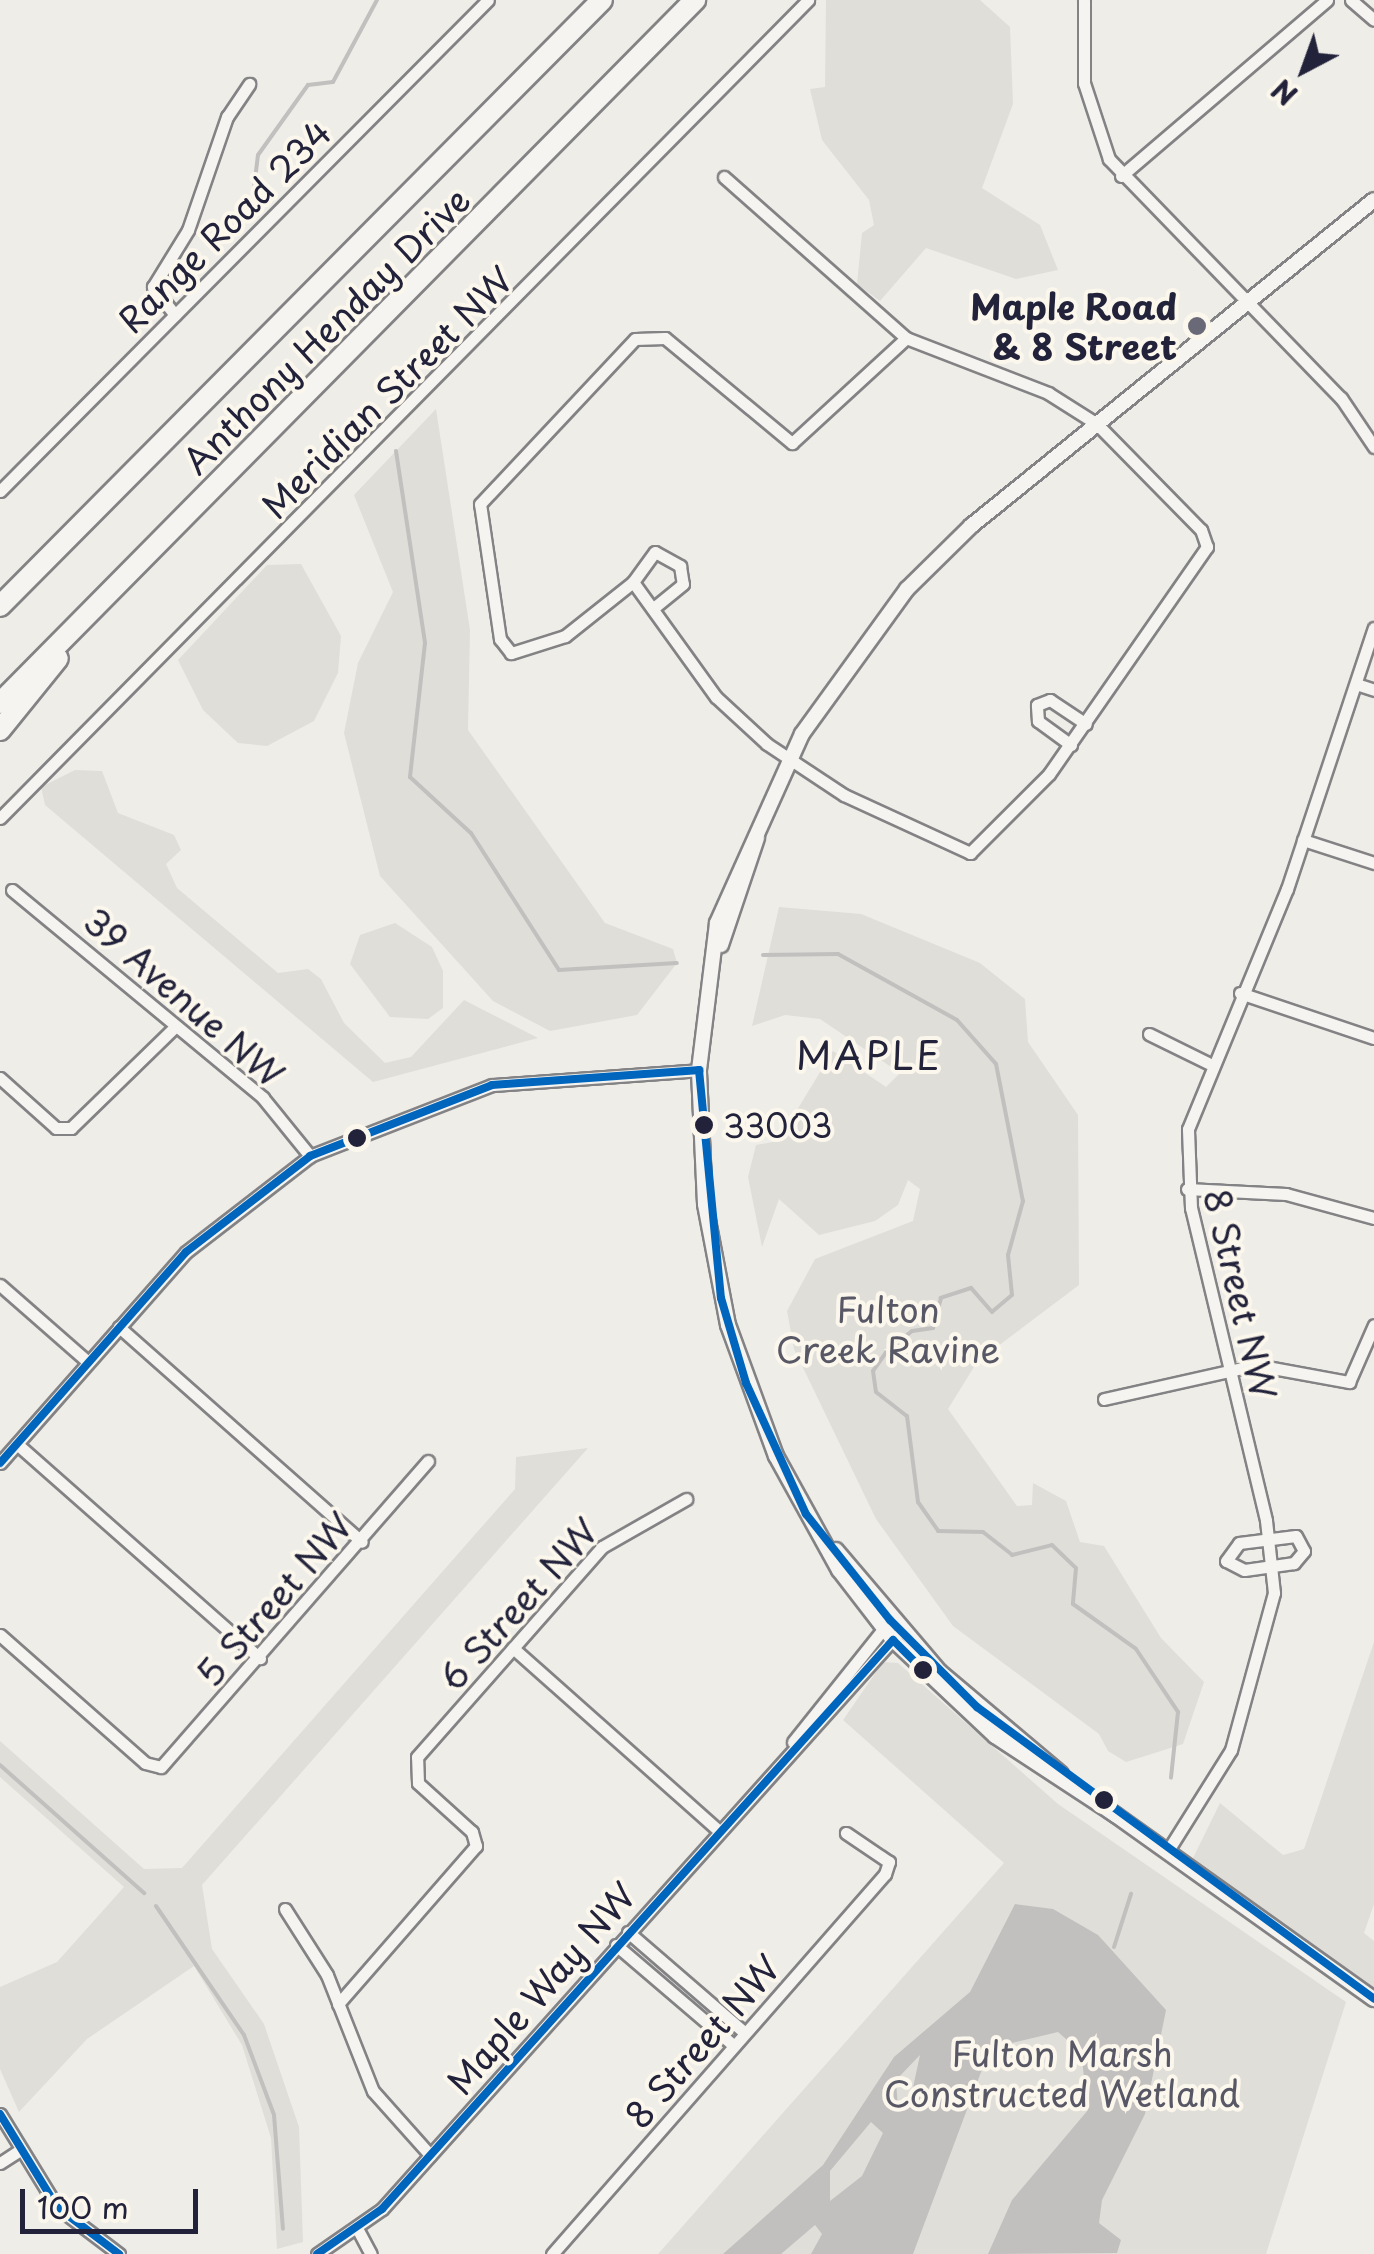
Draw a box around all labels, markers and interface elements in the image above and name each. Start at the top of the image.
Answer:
north arrow [1254,20,1354,120]
text: N [1262,70,1306,117]
street label: Range Road 234 [109,111,339,341]
street label: Anthony Henday Drive [174,178,478,482]
street label: Meridian Street NW [252,257,522,527]
place label: Maple Road & 8 Street [969,285,1177,367]
marker: Maple Road & 8 Street [1186,315,1208,337]
street label: 39 Avenue NW [76,899,292,1095]
district label: MAPLE [795,1032,943,1078]
place label: 33003 [723,1106,832,1144]
marker: 33003 [694,1115,714,1135]
unlabelled marker [347,1128,367,1148]
street label: 8 Street NW [1197,1186,1285,1402]
park label: Fulton Creek Ravine [774,1288,1002,1370]
street label: 5 Street NW [188,1505,360,1693]
street label: 6 Street NW [430,1510,606,1698]
unlabelled marker [913,1660,933,1680]
unlabelled marker [1094,1790,1114,1810]
street label: Maple Way NW [438,1874,644,2102]
street label: 8 Street NW [616,1947,788,2135]
park label: Fulton Marsh Constructed Wetland [883,2032,1241,2114]
scale bar [25,2169,202,2231]
text: 100 m [37,2184,129,2229]

